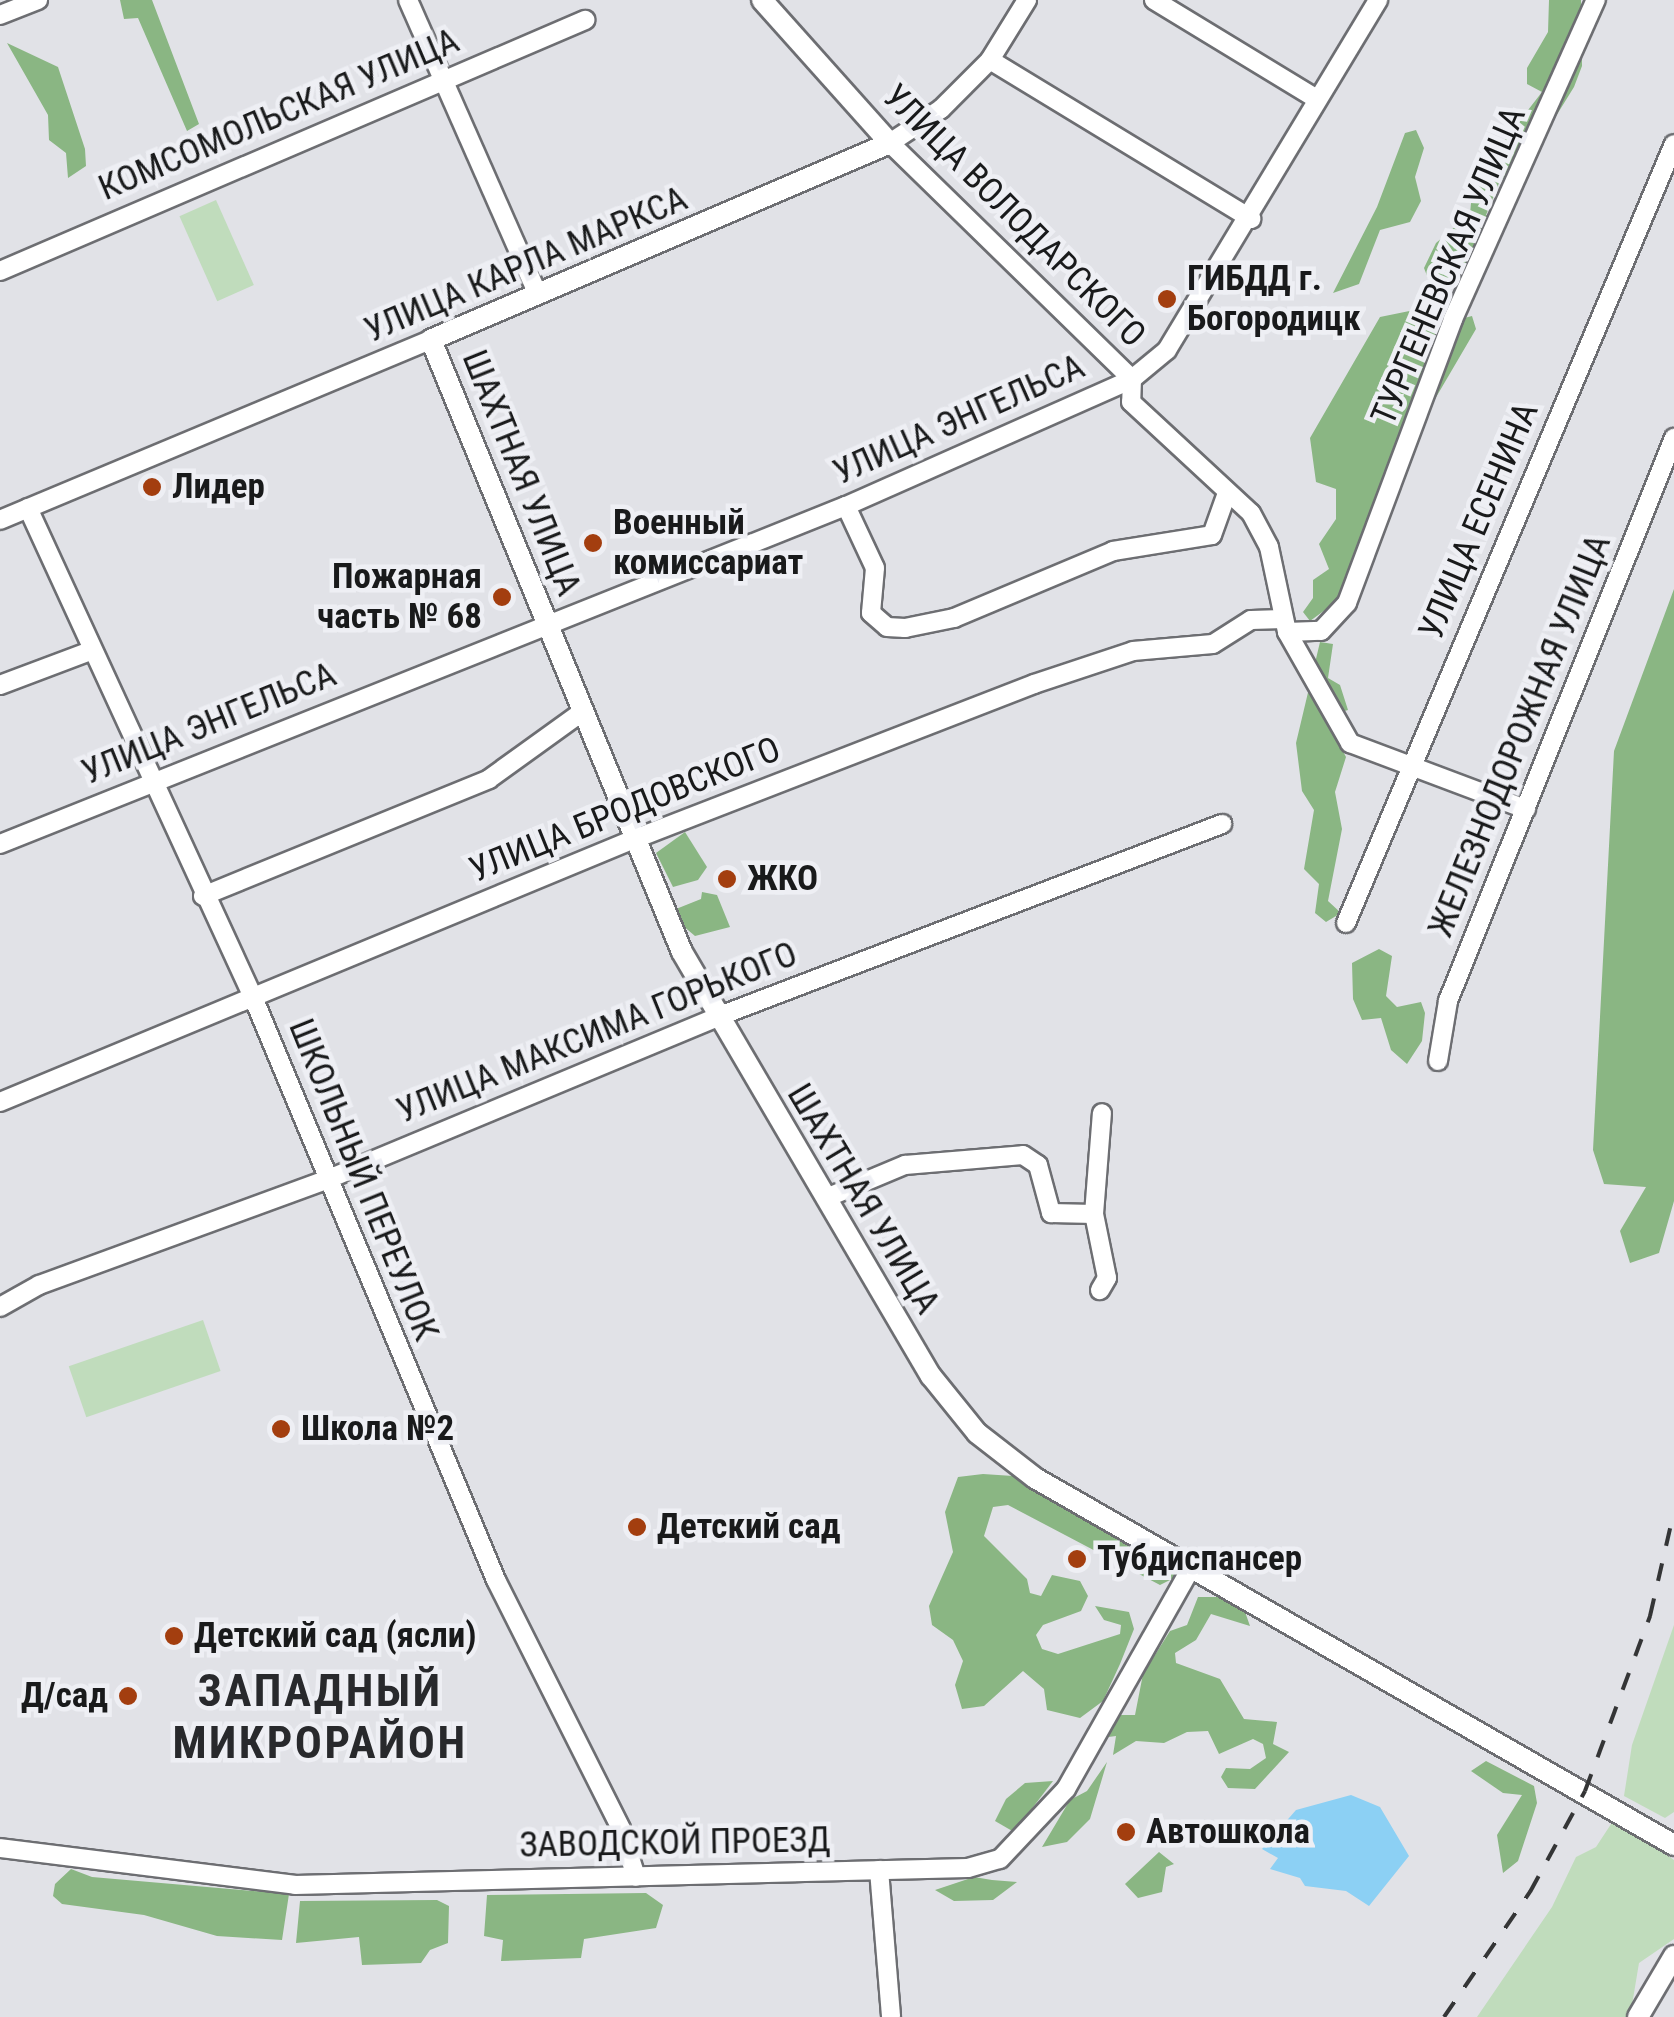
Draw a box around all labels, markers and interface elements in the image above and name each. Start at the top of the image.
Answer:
street label: КОМСОМОЛЬСКАЯ УЛИЦА [93,20,465,210]
street label: УЛИЦА ВОЛОДАРСКОГО [874,76,1154,356]
street label: ТУРГЕНЕВСКАЯ УЛИЦА [1363,101,1535,431]
street label: УЛИЦА КАРЛА МАРКСА [358,178,694,352]
place label: ГИБДД г. Богородицк [1187,258,1361,340]
marker: ГИБДД г. Богородицк [1156,288,1178,310]
street label: ШАХТНАЯ УЛИЦА [453,344,589,602]
street label: УЛИЦА ЭНГЕЛЬСА [827,346,1091,494]
street label: УЛИЦА ЕСЕНИНА [1410,397,1548,645]
place label: Лидер [172,466,265,508]
marker: Лидер [141,476,163,498]
place label: Военный комиссариат [613,502,803,584]
street label: ЖЕЛЕЗНОДОРОЖНАЯ УЛИЦА [1420,529,1620,943]
marker: Военный комиссариат [582,532,604,554]
place label: Пожарная часть № 68 [317,556,482,638]
marker: Пожарная часть № 68 [491,586,513,608]
street label: УЛИЦА ЭНГЕЛЬСА [76,654,342,794]
street label: УЛИЦА БРОДОВСКОГО [464,728,786,892]
place label: ЖКО [747,858,818,900]
marker: ЖКО [716,868,738,890]
street label: УЛИЦА МАКСИМА ГОРЬКОГО [391,933,803,1133]
street label: ШКОЛЬНЫЙ ПЕРЕУЛОК [279,1013,447,1347]
street label: ШАХТНАЯ УЛИЦА [778,1076,948,1322]
place label: Школа №2 [301,1408,454,1450]
marker: Школа №2 [270,1418,292,1440]
place label: Детский сад [657,1506,840,1548]
marker: Детский сад [626,1516,648,1538]
place label: Тубдиспансер [1097,1538,1302,1580]
marker: Тубдиспансер [1066,1548,1088,1570]
place label: Детский сад (ясли) [194,1615,477,1657]
marker: Детский сад (ясли) [163,1625,185,1647]
district label: ЗАПАДНЫЙ МИКРОРАЙОН [172,1664,468,1770]
place label: Д/сад [21,1675,108,1717]
marker: Д/сад [117,1685,139,1707]
place label: Автошкола [1146,1811,1310,1853]
street label: ЗАВОДСКОЙ ПРОЕЗД [519,1819,831,1867]
marker: Автошкола [1115,1821,1137,1843]

